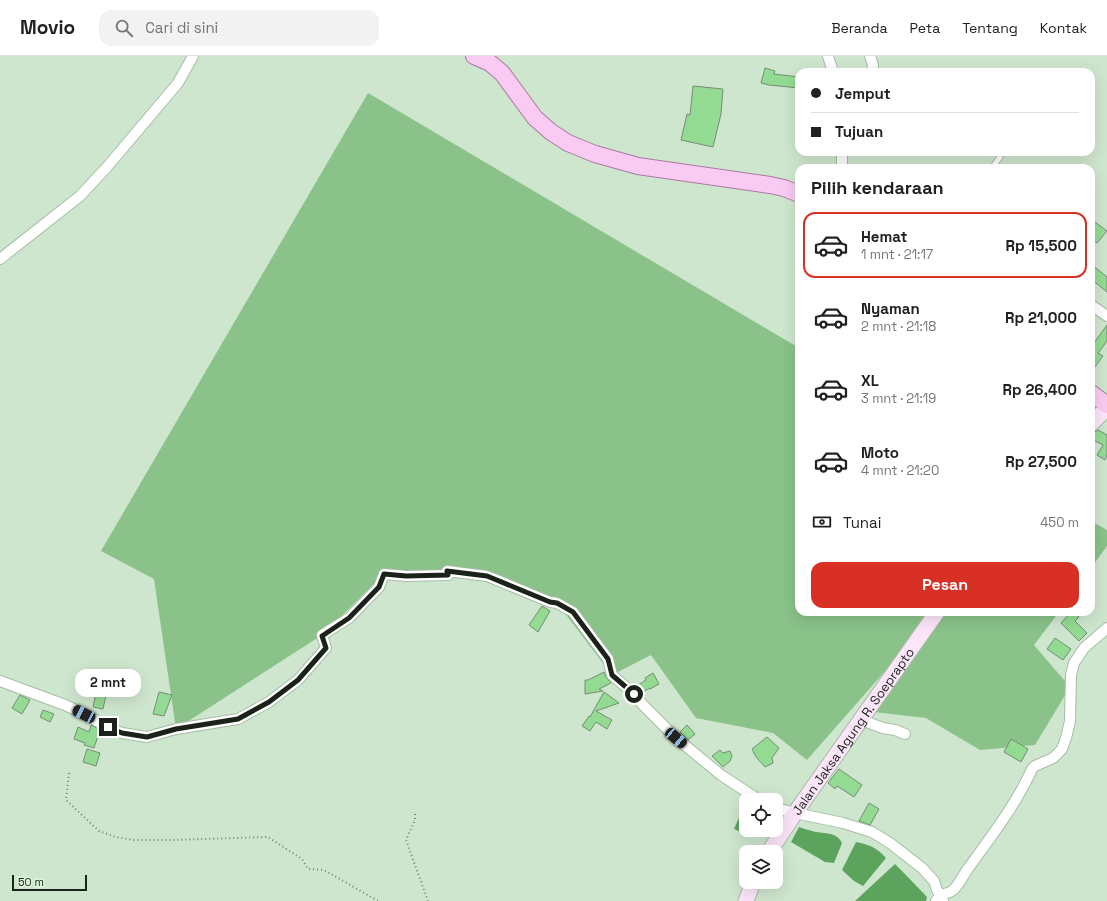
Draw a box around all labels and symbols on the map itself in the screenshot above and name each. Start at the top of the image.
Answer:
street label: Jalan Jaksa Agung R. Soeprapto [788,644,918,818]
callout: 2 mnt [75,669,141,697]
route start [625,685,643,703]
car [71,703,97,725]
route end [99,718,117,736]
car [663,726,689,750]
scale bar [12,873,87,892]

